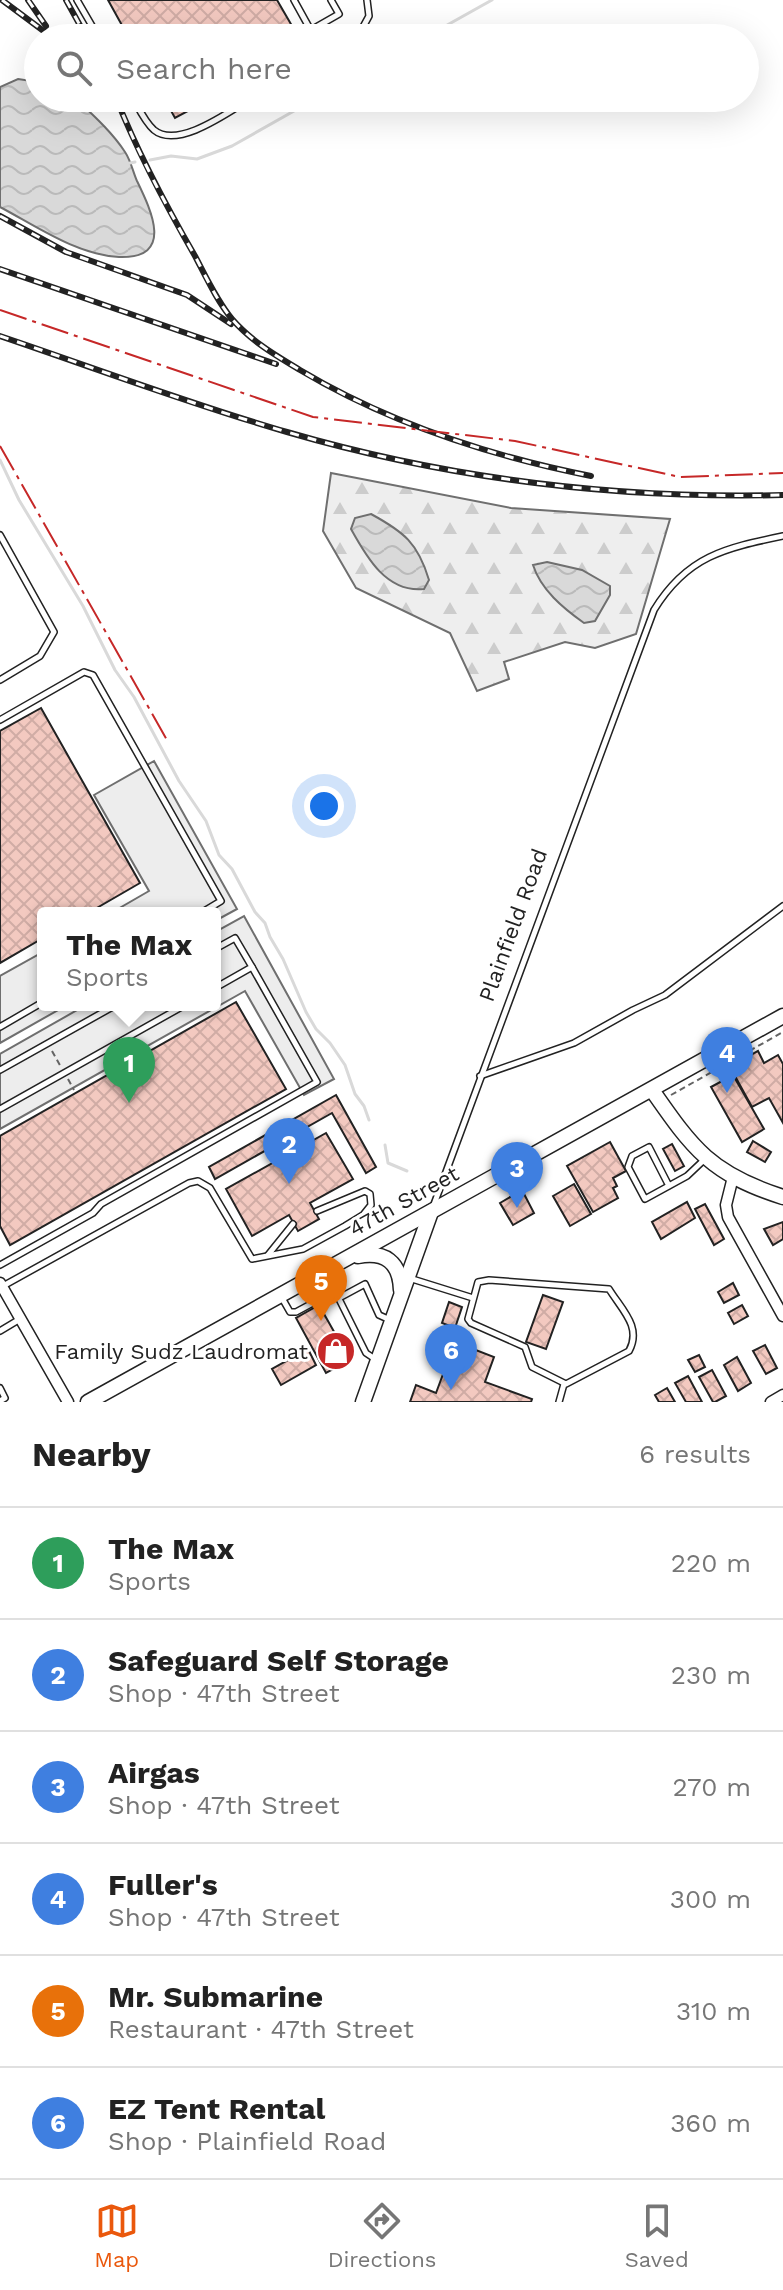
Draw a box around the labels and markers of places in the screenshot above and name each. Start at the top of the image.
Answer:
pin: 4 [701,1027,753,1093]
pin: 1 [103,1037,155,1103]
pin: 2 [263,1118,315,1184]
pin: 3 [491,1142,543,1208]
pin: 5 [295,1255,347,1321]
pin: 6 [425,1324,477,1390]
shop icon: Family Sudz Laudromat [315,1330,357,1372]
place label: Family Sudz Laudromat [54,1339,308,1364]

